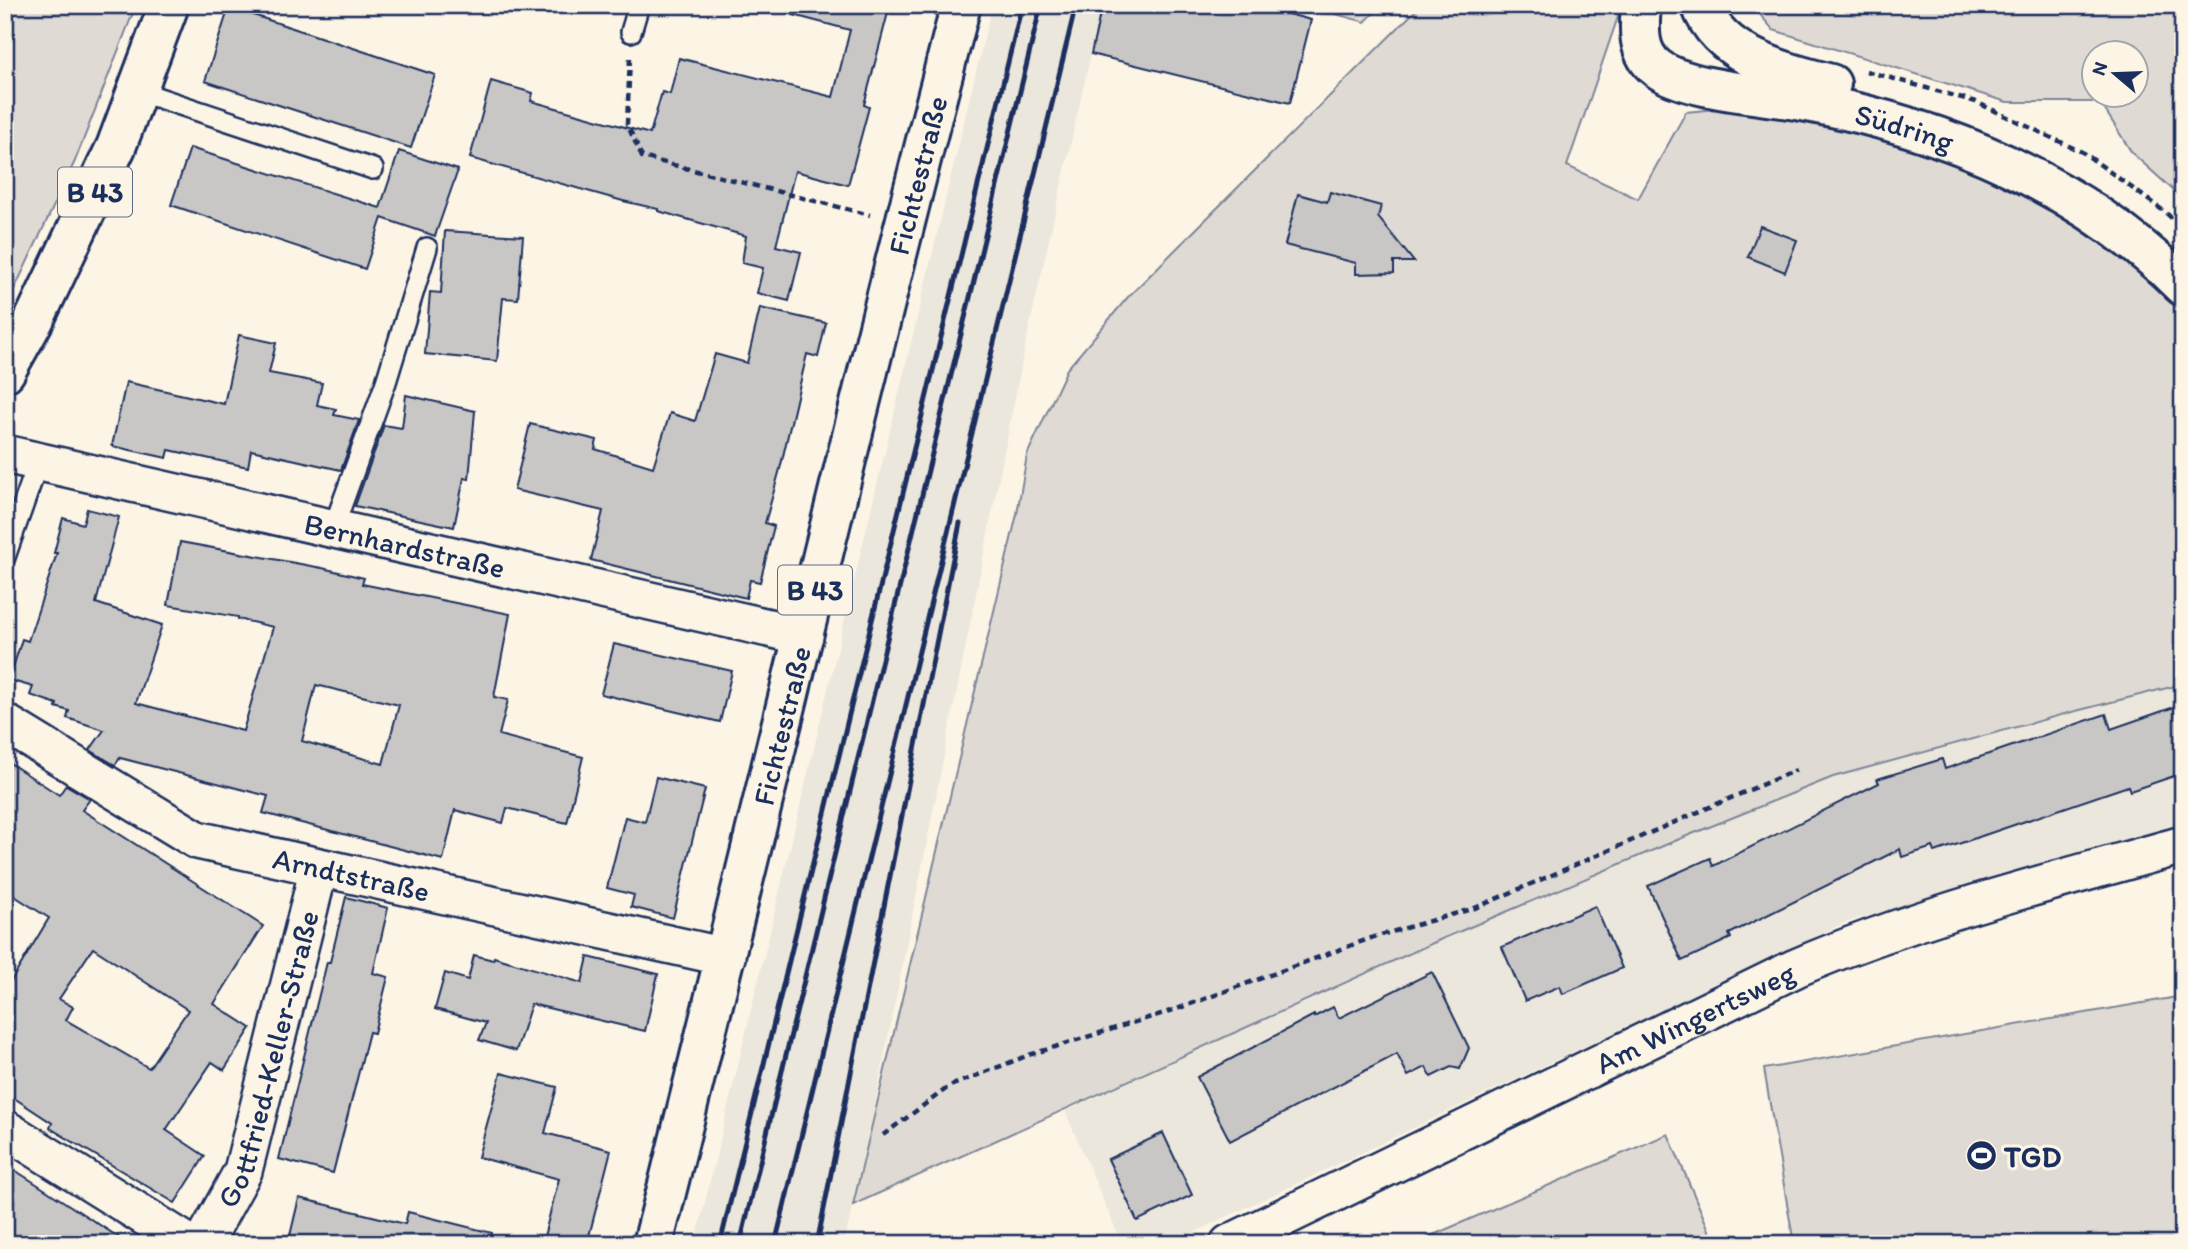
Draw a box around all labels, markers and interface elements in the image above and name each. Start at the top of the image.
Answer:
north arrow [2080,38,2150,108]
text: N [2086,59,2112,78]
street label: Fichtestraße [879,92,955,259]
street label: Südring [1851,95,1960,160]
road number: B 43 [58,168,132,216]
street label: Bernhardstraße [301,504,509,586]
road number: B 43 [778,566,852,614]
street label: Fichtestraße [744,642,818,809]
street label: Arndtstraße [270,839,433,909]
street label: Gottfried-Keller-Straße [208,906,326,1214]
street label: Am Wingertsweg [1589,953,1801,1081]
place label: TGD [2003,1138,2062,1175]
sports icon: TGD [1964,1139,1998,1173]

